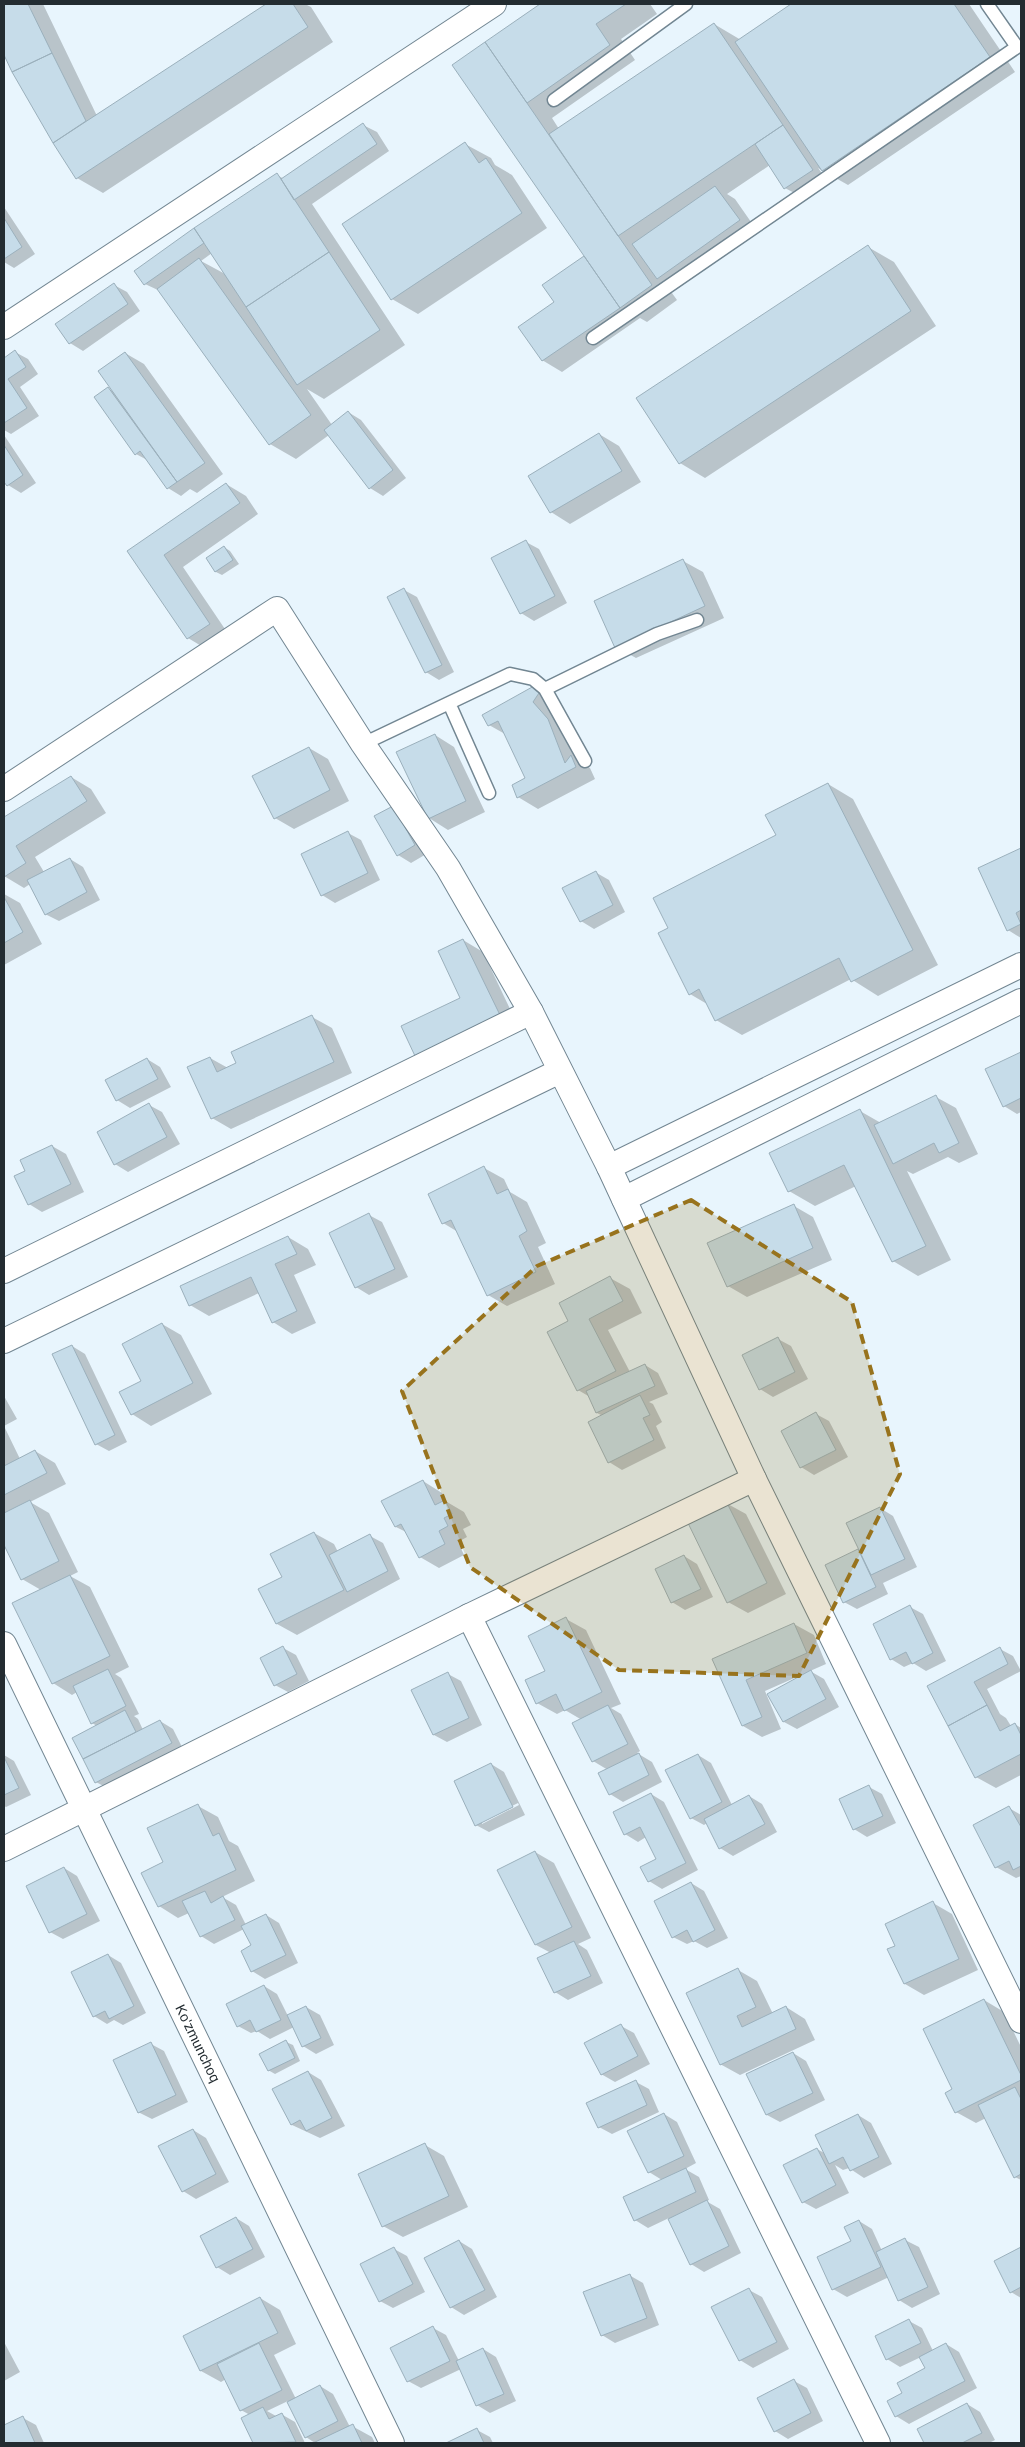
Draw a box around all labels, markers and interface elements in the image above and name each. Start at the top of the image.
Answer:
street label: Ko'zmunchoq [172,2002,224,2085]

